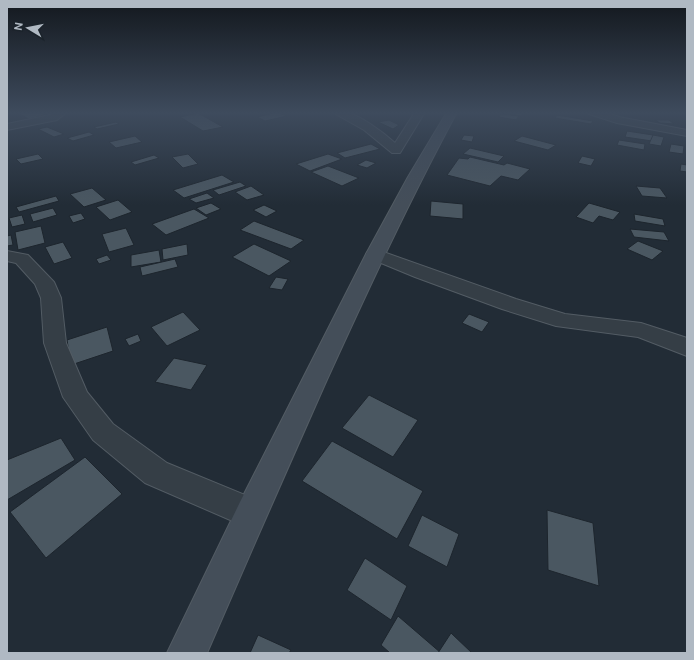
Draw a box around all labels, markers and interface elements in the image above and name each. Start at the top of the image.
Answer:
north arrow [8,8,48,48]
text: N [11,21,26,31]

